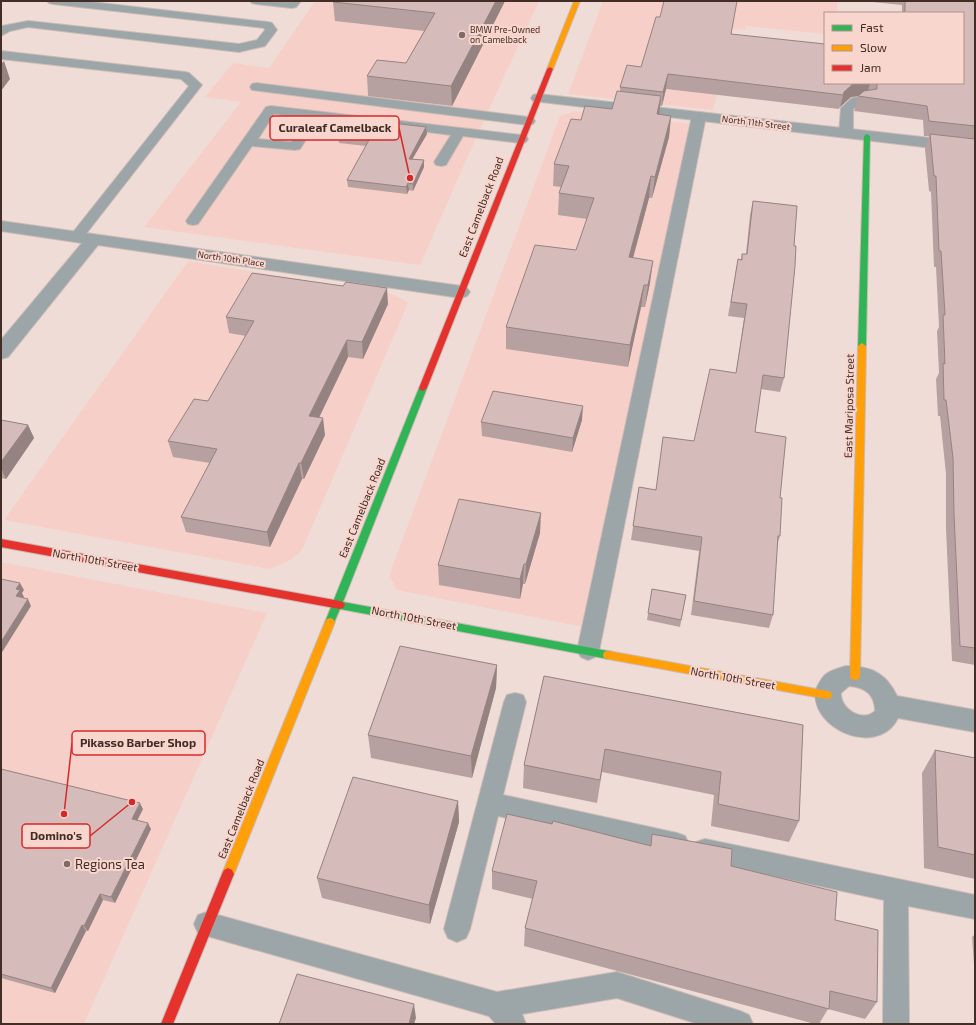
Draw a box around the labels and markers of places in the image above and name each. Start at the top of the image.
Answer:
place label: BMW Pre-Owned on Camelback [470,24,540,45]
marker: BMW Pre-Owned on Camelback [457,30,467,40]
callout: Curaleaf Camelback [270,116,399,140]
callout: Pikasso Barber Shop [72,731,205,755]
callout: Domino's [22,824,90,848]
place label: Regions Tea [75,856,145,872]
marker: Regions Tea [62,859,72,869]

